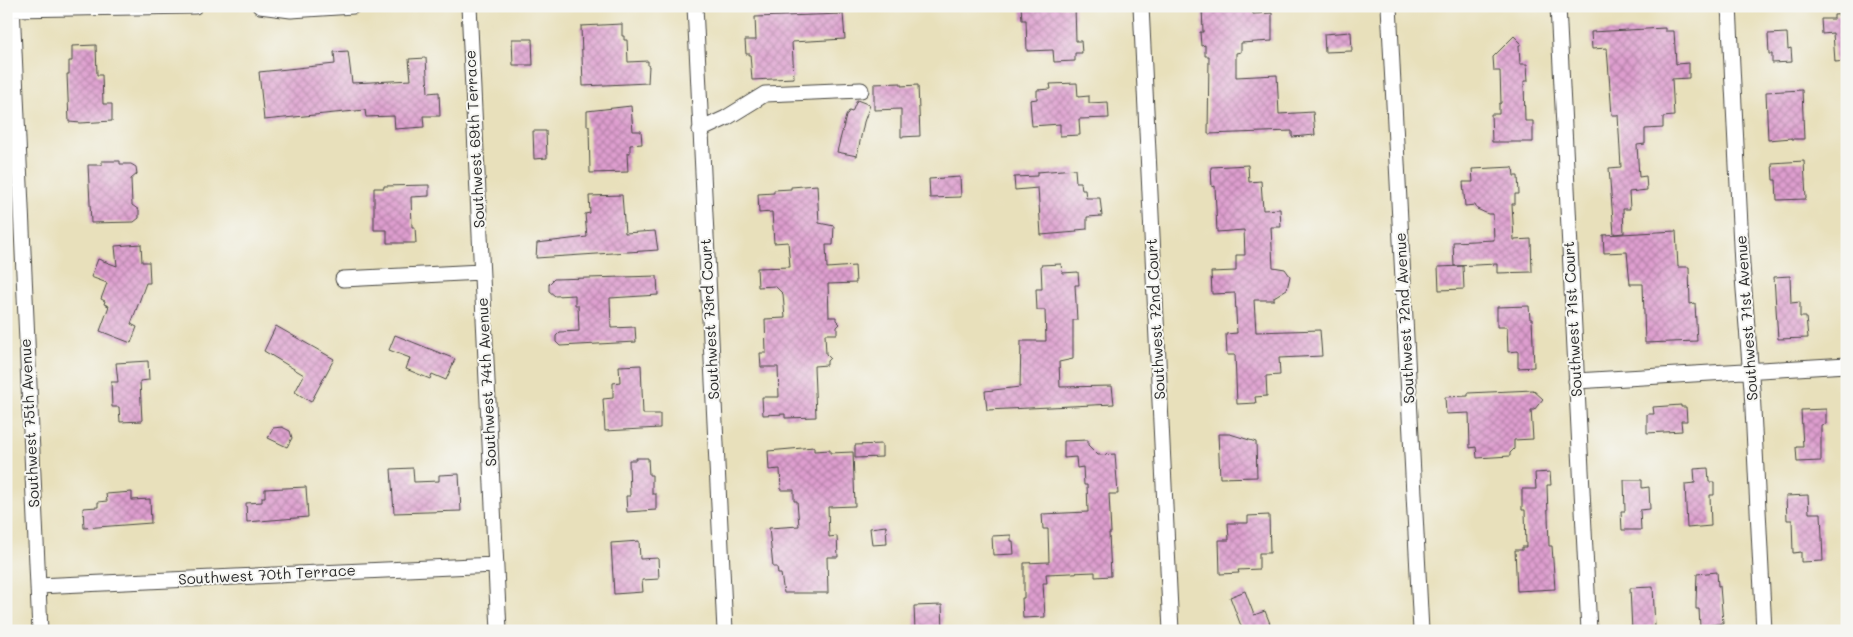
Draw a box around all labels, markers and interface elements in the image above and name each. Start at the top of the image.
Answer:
street label: Southwest 69th Terrace [459,50,489,229]
street label: Southwest 72nd Avenue [1390,232,1418,404]
street label: Southwest 71st Avenue [1730,235,1762,401]
street label: Southwest 73rd Court [695,238,723,400]
street label: Southwest 72nd Court [1141,238,1169,400]
street label: Southwest 71st Court [1558,241,1586,397]
street label: Southwest 74th Avenue [472,297,500,467]
street label: Southwest 75th Avenue [15,338,43,508]
street label: Southwest 70th Terrace [178,559,356,589]

